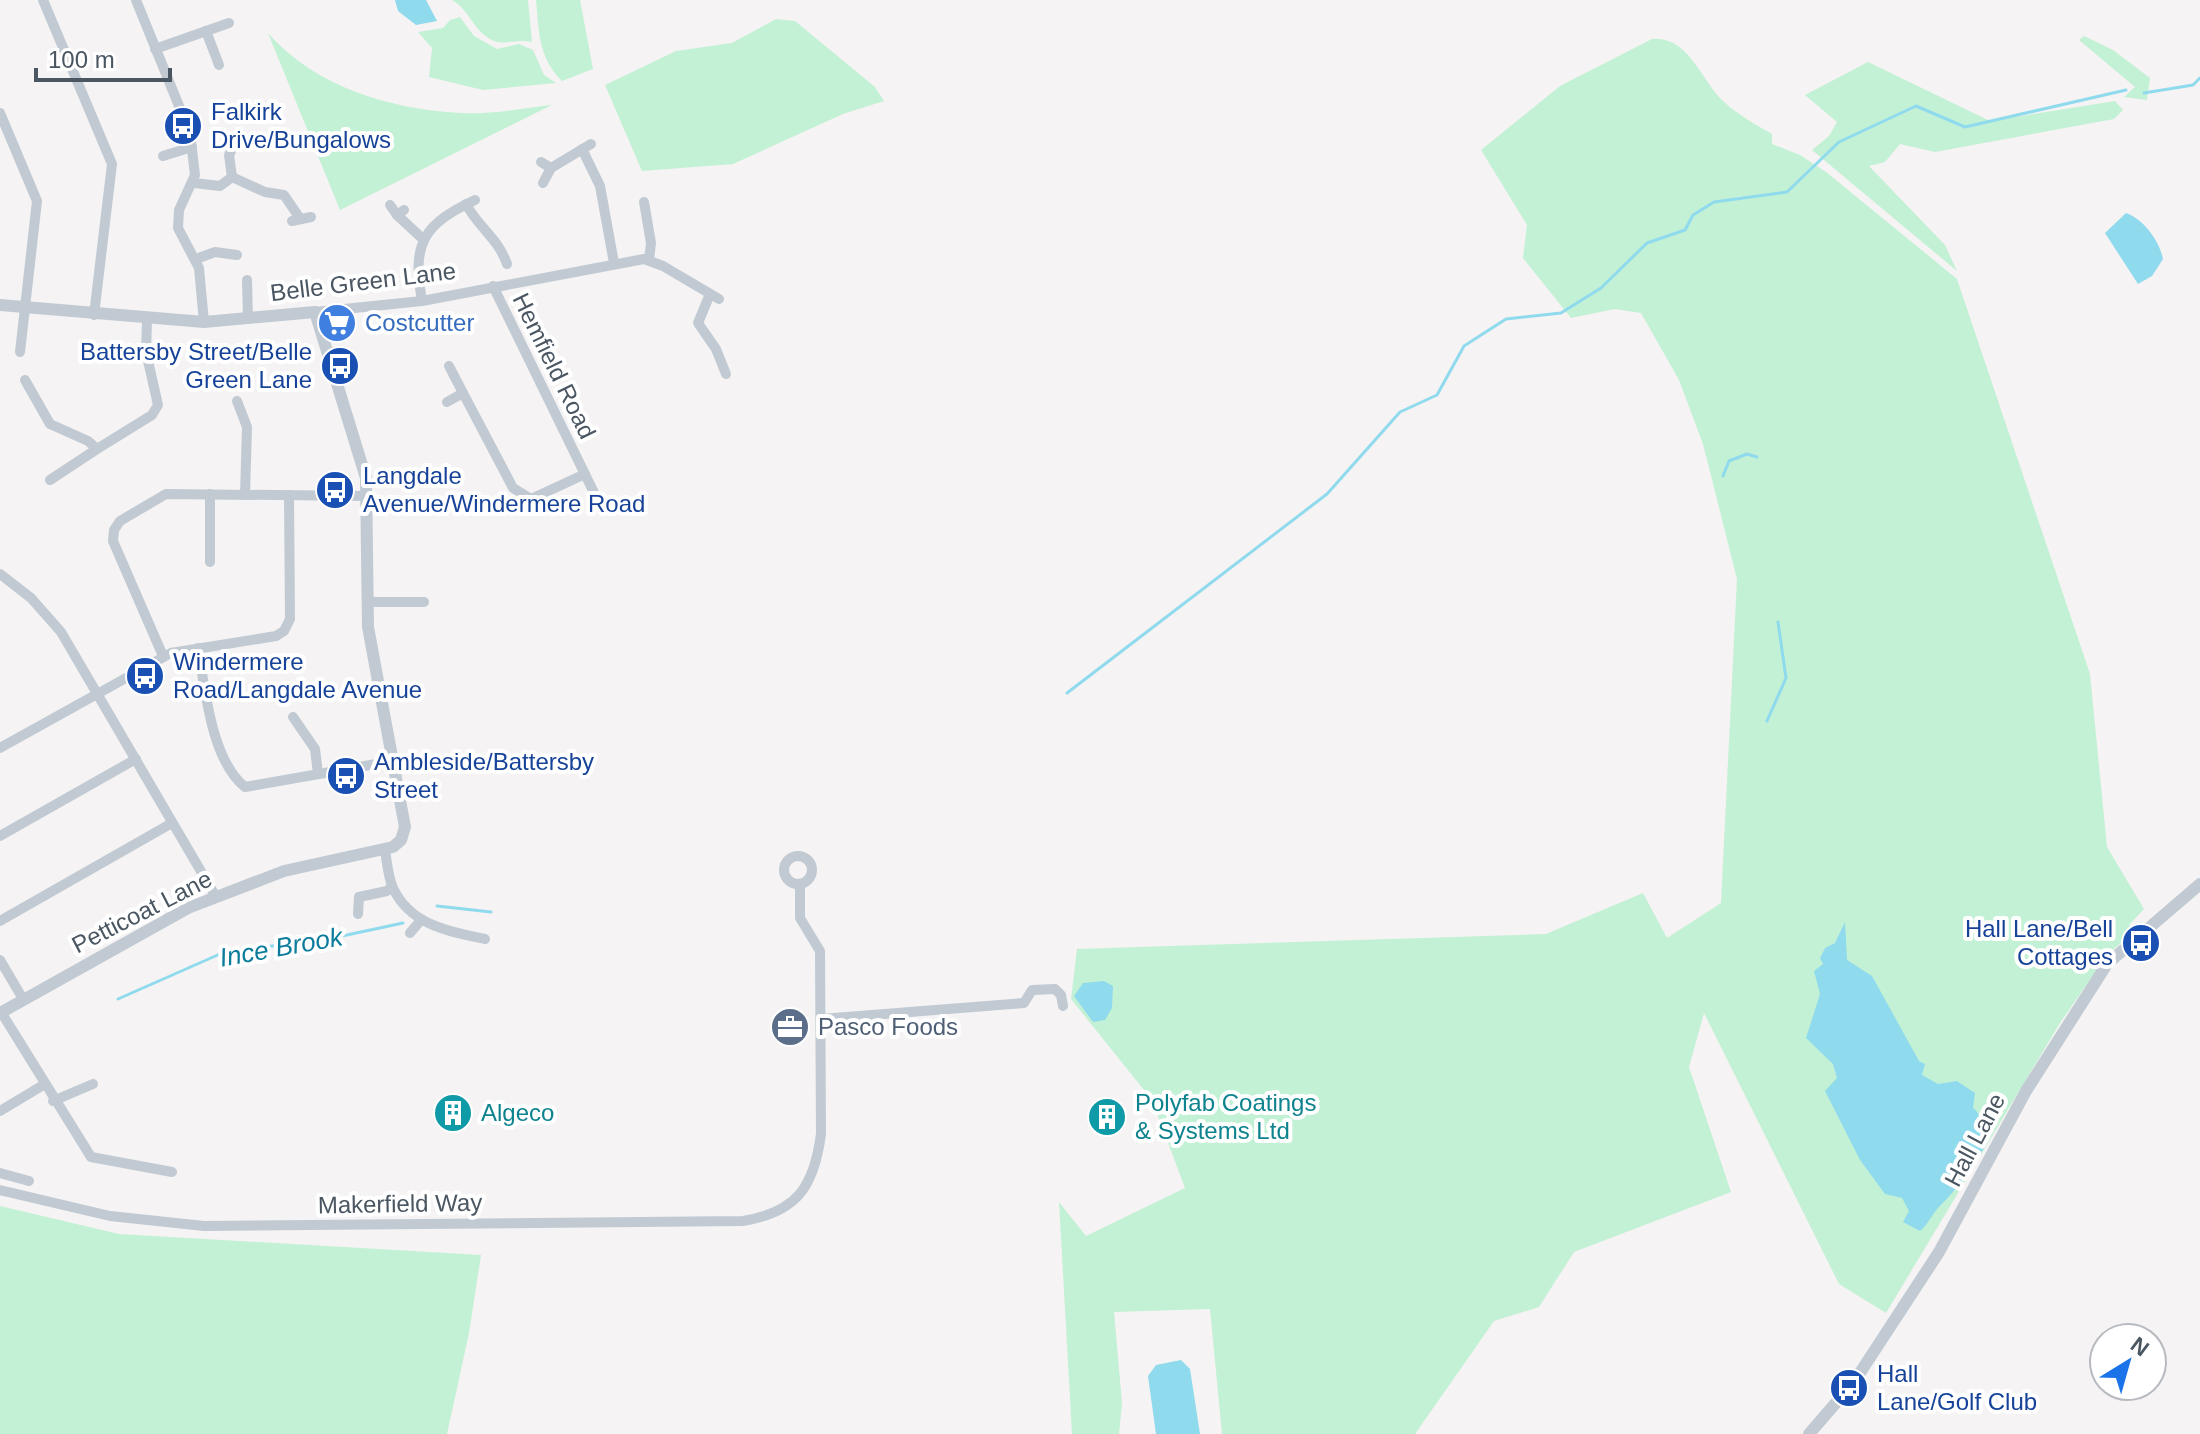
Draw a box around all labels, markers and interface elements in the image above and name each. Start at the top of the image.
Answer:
scale bar [36,32,170,82]
text: 100 m [48,46,115,73]
place label: Falkirk Drive/Bungalows [211,98,391,153]
bus stop icon: Falkirk Drive/Bungalows [162,105,204,147]
street label: Belle Green Lane [269,257,457,306]
street label: Hemfield Road [508,289,601,443]
supermarket icon: Costcutter [316,302,358,344]
place label: Costcutter [365,309,474,336]
place label: Battersby Street/Belle Green Lane [80,338,312,393]
bus stop icon: Battersby Street/Belle Green Lane [319,345,361,387]
place label: Langdale Avenue/Windermere Road [363,462,645,517]
bus stop icon: Langdale Avenue/Windermere Road [314,469,356,511]
place label: Windermere Road/Langdale Avenue [173,648,422,703]
bus stop icon: Windermere Road/Langdale Avenue [124,655,166,697]
place label: Ambleside/Battersby Street [374,748,594,803]
bus stop icon: Ambleside/Battersby Street [325,755,367,797]
street label: Petticoat Lane [67,865,216,958]
place label: Hall Lane/Bell Cottages [1965,915,2113,970]
water label: Ince Brook [217,921,347,973]
bus stop icon: Hall Lane/Bell Cottages [2120,922,2162,964]
office icon: Pasco Foods [769,1006,811,1048]
place label: Pasco Foods [818,1013,958,1040]
place label: Polyfab Coatings & Systems Ltd [1135,1089,1316,1144]
street label: Hall Lane [1939,1089,2010,1191]
building icon: Algeco [432,1092,474,1134]
building icon: Polyfab Coatings & Systems Ltd [1086,1096,1128,1138]
place label: Algeco [481,1099,554,1126]
street label: Makerfield Way [318,1189,482,1218]
north arrow [2088,1322,2168,1402]
text: N [2126,1332,2154,1361]
place label: Hall Lane/Golf Club [1877,1360,2037,1415]
bus stop icon: Hall Lane/Golf Club [1828,1367,1870,1409]

